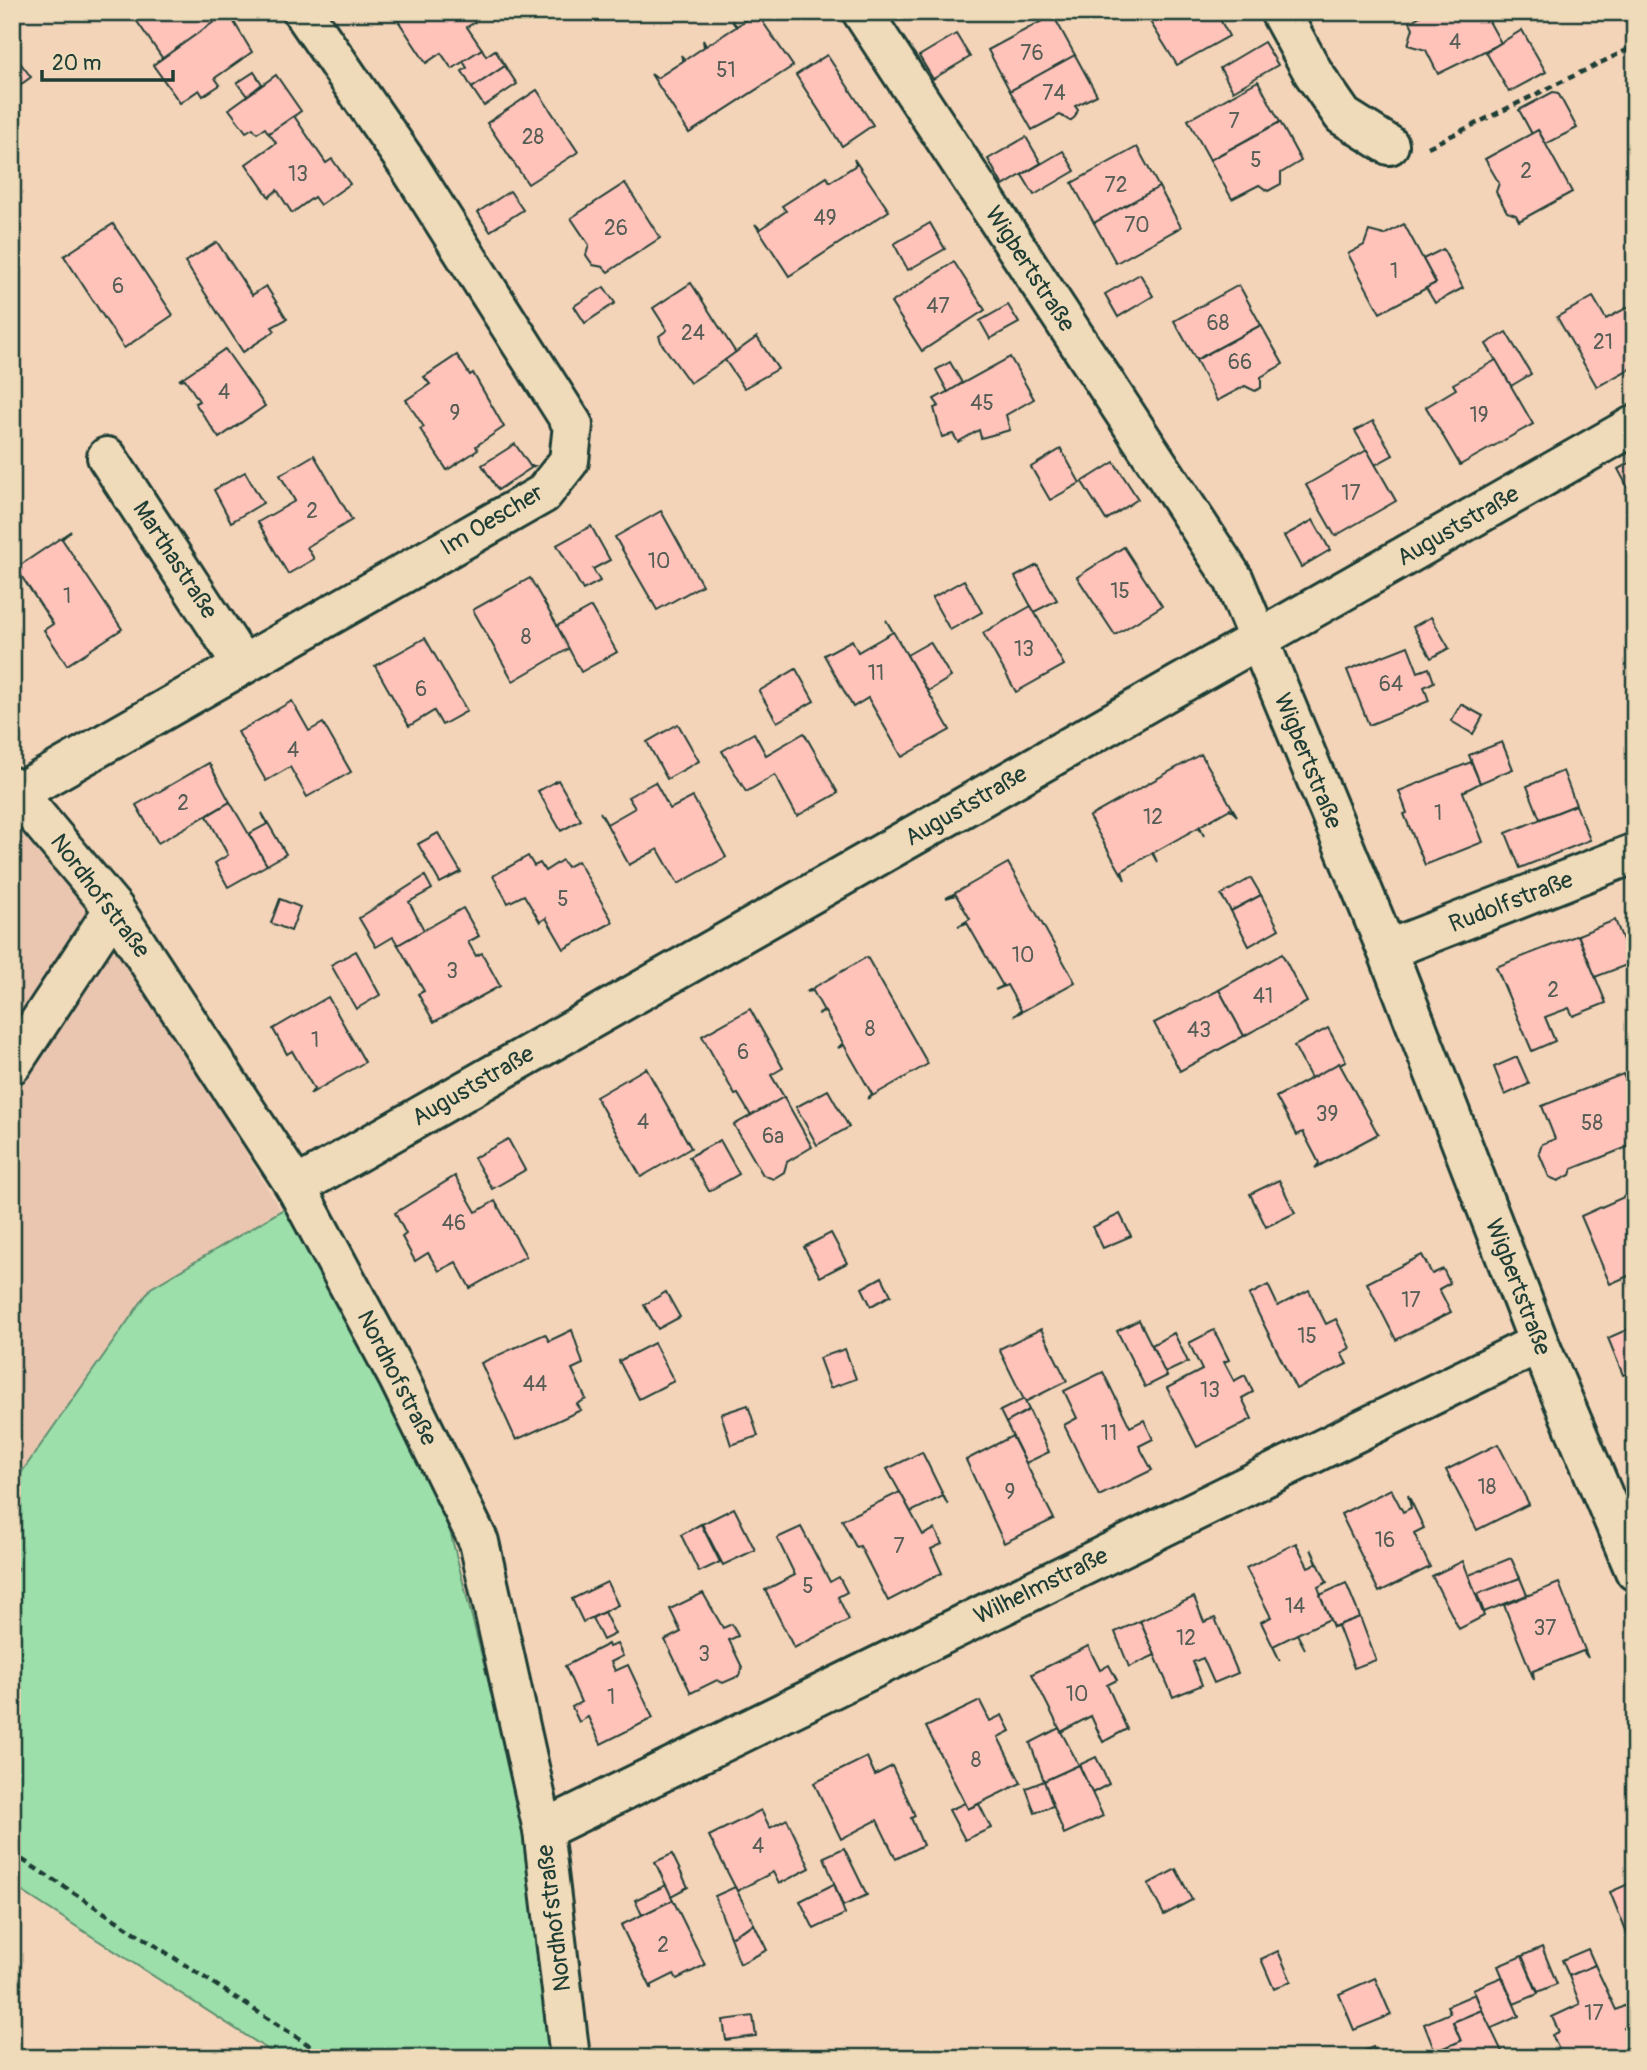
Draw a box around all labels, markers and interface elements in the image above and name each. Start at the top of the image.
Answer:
house number: 4 [1449,29,1461,56]
scale bar [42,38,173,82]
house number: 76 [1020,40,1044,67]
text: 20 m [52,50,101,77]
house number: 51 [716,57,736,84]
house number: 74 [1042,80,1066,107]
house number: 7 [1228,108,1240,135]
house number: 28 [522,124,544,151]
house number: 5 [1250,147,1262,174]
house number: 2 [1520,158,1532,185]
house number: 13 [288,161,308,188]
house number: 72 [1105,172,1127,199]
street label: Wigbertstraße [979,201,1081,337]
house number: 49 [814,205,837,232]
house number: 70 [1124,212,1150,239]
house number: 26 [604,215,628,242]
house number: 1 [1390,258,1398,285]
house number: 6 [112,273,124,300]
house number: 47 [926,293,950,320]
house number: 68 [1207,310,1229,337]
house number: 24 [681,320,705,347]
house number: 21 [1593,329,1613,356]
house number: 66 [1228,349,1252,376]
house number: 4 [218,379,230,406]
house number: 45 [970,390,994,417]
house number: 9 [450,400,460,427]
house number: 19 [1469,402,1489,429]
street label: Im Oescher [435,478,549,562]
street label: Auguststraße [1392,479,1524,573]
house number: 17 [1341,480,1361,507]
street label: Marthastraße [126,496,224,624]
house number: 2 [306,498,318,525]
house number: 10 [648,548,670,575]
house number: 15 [1110,578,1130,605]
house number: 1 [63,583,71,610]
house number: 8 [521,624,531,651]
house number: 13 [1014,636,1034,663]
house number: 11 [868,660,884,687]
house number: 64 [1379,671,1403,698]
house number: 6 [415,676,427,703]
street label: Wigbertstraße [1268,689,1348,833]
house number: 4 [287,737,299,764]
street label: Auguststraße [900,759,1032,853]
house number: 2 [177,790,189,817]
house number: 1 [1434,800,1442,827]
house number: 12 [1143,804,1163,831]
street label: Nordhofstraße [44,828,156,964]
street label: Rudolfstraße [1445,865,1577,939]
house number: 5 [557,886,569,913]
house number: 10 [1012,942,1034,969]
house number: 3 [446,958,458,985]
house number: 2 [1547,977,1559,1004]
house number: 41 [1253,983,1273,1010]
house number: 8 [865,1016,875,1043]
house number: 43 [1187,1017,1211,1044]
house number: 1 [311,1027,319,1054]
street label: Auguststraße [407,1039,539,1133]
house number: 6 [737,1039,749,1066]
house number: 39 [1316,1101,1338,1128]
house number: 4 [637,1109,649,1136]
house number: 58 [1581,1110,1603,1137]
house number: 6a [762,1123,784,1150]
house number: 46 [442,1210,466,1237]
street label: Wigbertstraße [1479,1215,1557,1359]
house number: 17 [1401,1287,1421,1314]
street label: Nordhofstraße [351,1306,444,1451]
house number: 15 [1297,1323,1317,1350]
house number: 44 [523,1371,547,1398]
house number: 13 [1200,1377,1220,1404]
house number: 11 [1101,1420,1117,1447]
house number: 18 [1478,1474,1496,1501]
house number: 9 [1005,1479,1015,1506]
house number: 16 [1375,1527,1395,1554]
house number: 7 [893,1533,905,1560]
street label: Wilhelmstraße [969,1541,1113,1631]
house number: 5 [802,1573,814,1600]
house number: 14 [1285,1593,1305,1620]
house number: 37 [1534,1615,1556,1642]
house number: 12 [1176,1625,1196,1652]
house number: 3 [698,1641,710,1668]
house number: 10 [1066,1681,1088,1708]
house number: 1 [607,1684,615,1711]
house number: 8 [971,1747,981,1774]
house number: 4 [752,1833,764,1860]
street label: Nordhofstraße [531,1843,577,1993]
house number: 2 [657,1932,669,1959]
house number: 17 [1584,2000,1604,2027]

